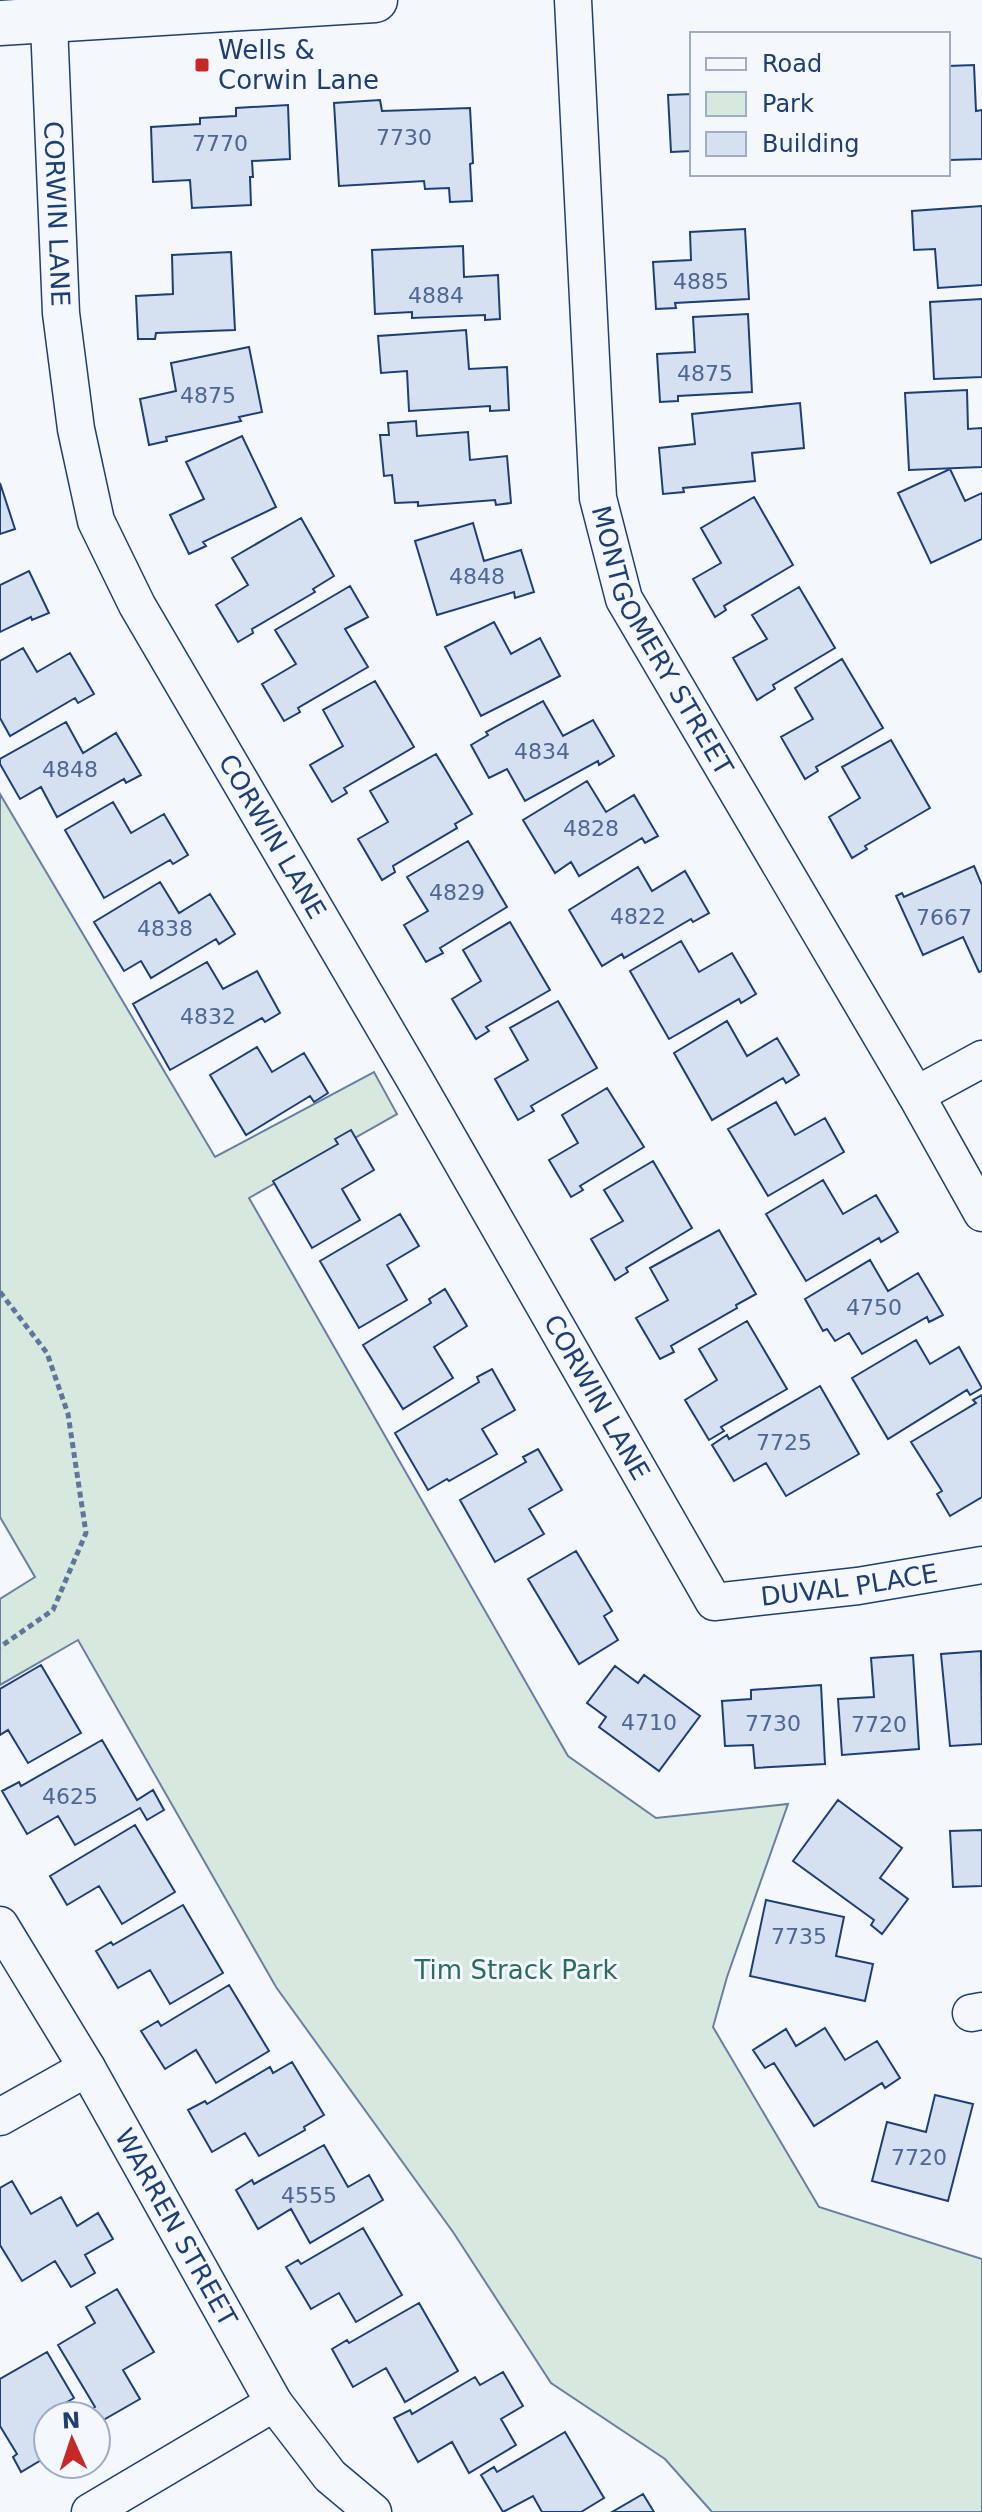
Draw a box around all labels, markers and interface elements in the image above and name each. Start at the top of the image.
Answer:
legend [690,32,950,176]
place label: Wells & Corwin Lane [218,35,379,95]
text: Road [762,50,822,78]
marker: Wells & Corwin Lane [193,56,211,74]
text: Park [762,90,814,118]
street label: CORWIN LANE [38,121,76,307]
house number: 7730 [376,125,432,150]
text: Building [762,130,859,158]
house number: 7770 [192,131,248,156]
house number: 4885 [673,269,729,294]
house number: 4884 [408,283,464,308]
house number: 4875 [677,361,733,386]
house number: 4875 [180,383,236,408]
street label: MONTGOMERY STREET [586,503,739,781]
house number: 4848 [449,564,505,589]
house number: 4834 [514,739,570,764]
street label: CORWIN LANE [213,749,332,924]
house number: 4848 [42,757,98,782]
house number: 4828 [563,816,619,841]
house number: 4829 [429,880,485,905]
house number: 4822 [610,904,666,929]
house number: 7667 [916,905,972,930]
house number: 4838 [137,916,193,941]
house number: 4832 [180,1004,236,1029]
house number: 4750 [846,1295,902,1320]
street label: CORWIN LANE [538,1309,656,1485]
house number: 7725 [756,1430,812,1455]
street label: DUVAL PLACE [759,1558,940,1612]
house number: 4710 [621,1710,677,1735]
house number: 7730 [745,1711,801,1736]
house number: 7720 [851,1712,907,1737]
house number: 4625 [42,1784,98,1809]
house number: 7735 [771,1924,827,1949]
park label: Tim Strack Park [413,1955,618,1985]
street label: WARREN STREET [109,2123,243,2332]
house number: 7720 [891,2145,947,2170]
house number: 4555 [281,2183,337,2208]
north arrow [32,2400,112,2480]
text: N [61,2408,81,2433]

